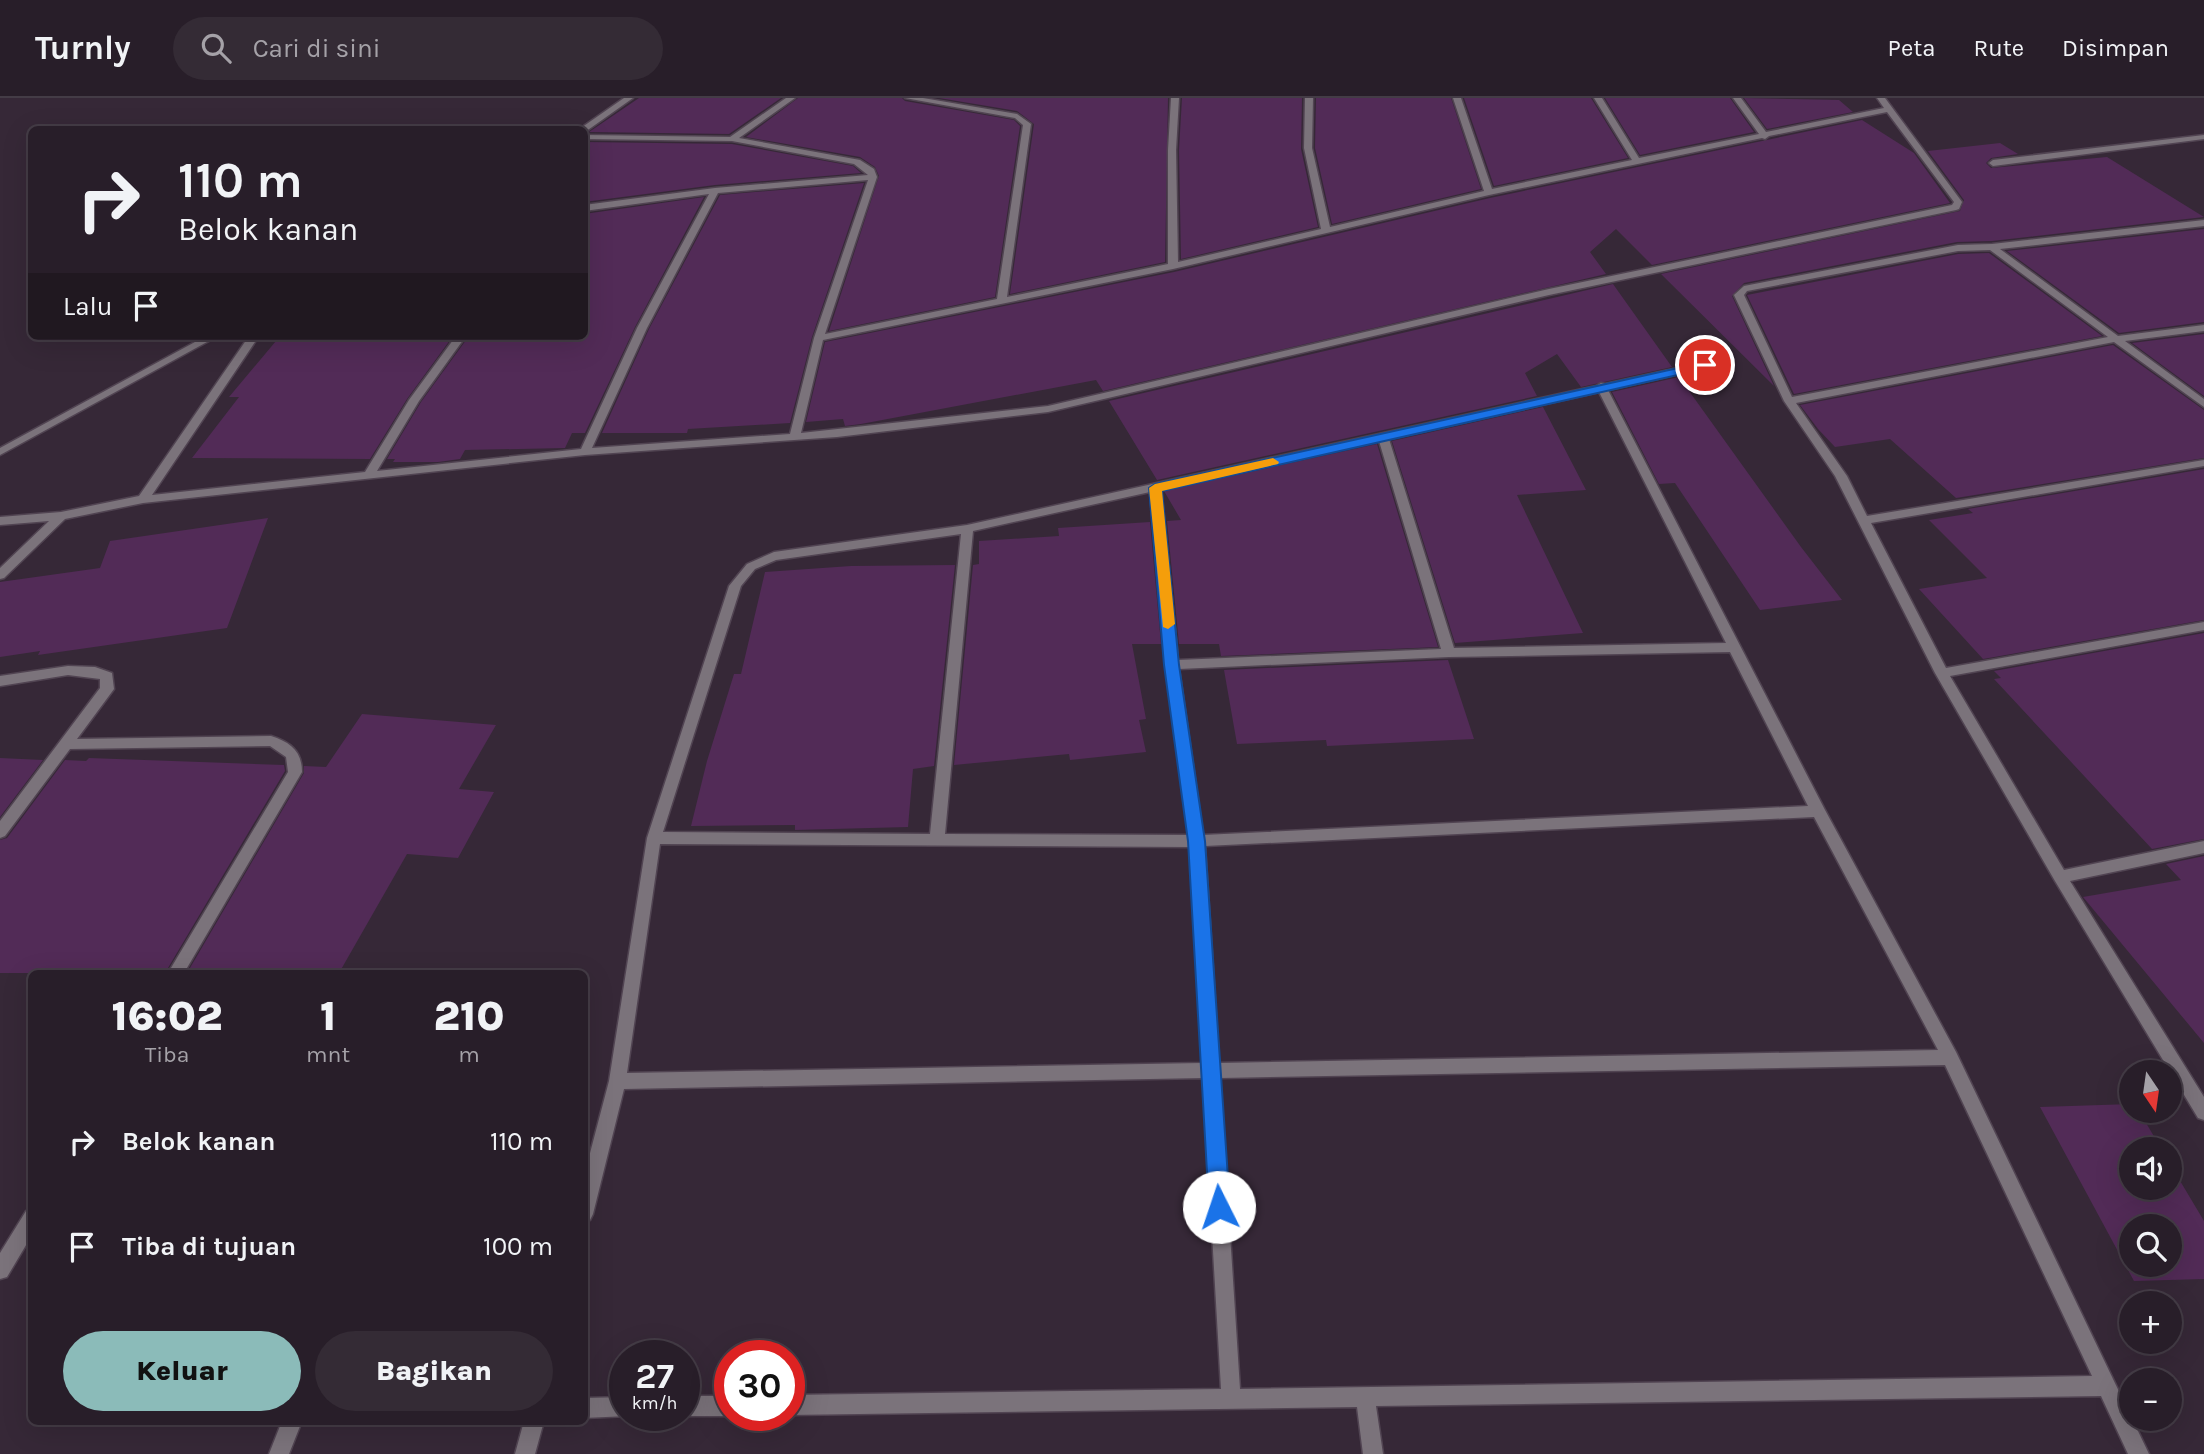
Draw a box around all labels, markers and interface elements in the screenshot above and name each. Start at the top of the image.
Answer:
search box [173,17,663,80]
text: Turnly [35,29,131,67]
icon: search [197,29,235,67]
text: Cari di sini [253,33,380,64]
text: Peta [1888,34,1935,62]
text: Rute [1973,34,2024,62]
text: Disimpan [2062,34,2169,62]
text: 110 m [178,152,303,209]
icon: right [63,154,154,245]
text: Belok kanan [178,211,358,248]
icon: arrive [127,287,165,325]
text: Lalu [63,291,113,322]
pin [1675,335,1735,395]
icon: arrive [1686,346,1724,384]
text: 16:02 [111,991,223,1041]
text: 1 [320,991,336,1041]
text: 210 [434,991,504,1041]
text: Tiba [145,1041,189,1068]
text: mnt [306,1041,350,1068]
text: m [458,1041,480,1068]
north arrow [2119,1060,2182,1124]
map controls [2119,1060,2182,1431]
icon: right [63,1123,101,1161]
text: Belok kanan [122,1126,275,1157]
text: 110 m [490,1126,553,1157]
button: sound [2119,1137,2182,1200]
position arrow [1182,1170,1256,1244]
button: search [2119,1214,2182,1277]
icon: arrive [63,1228,101,1266]
text: Tiba di tujuan [122,1231,296,1262]
text: 100 m [483,1231,553,1262]
button: + [2119,1291,2182,1354]
button: Keluar [63,1331,301,1411]
button: Bagikan [315,1331,553,1411]
speed limit sign: 30 [714,1340,805,1431]
text: 27 [635,1356,674,1397]
button: − [2119,1368,2182,1431]
text: km/h [632,1392,677,1414]

